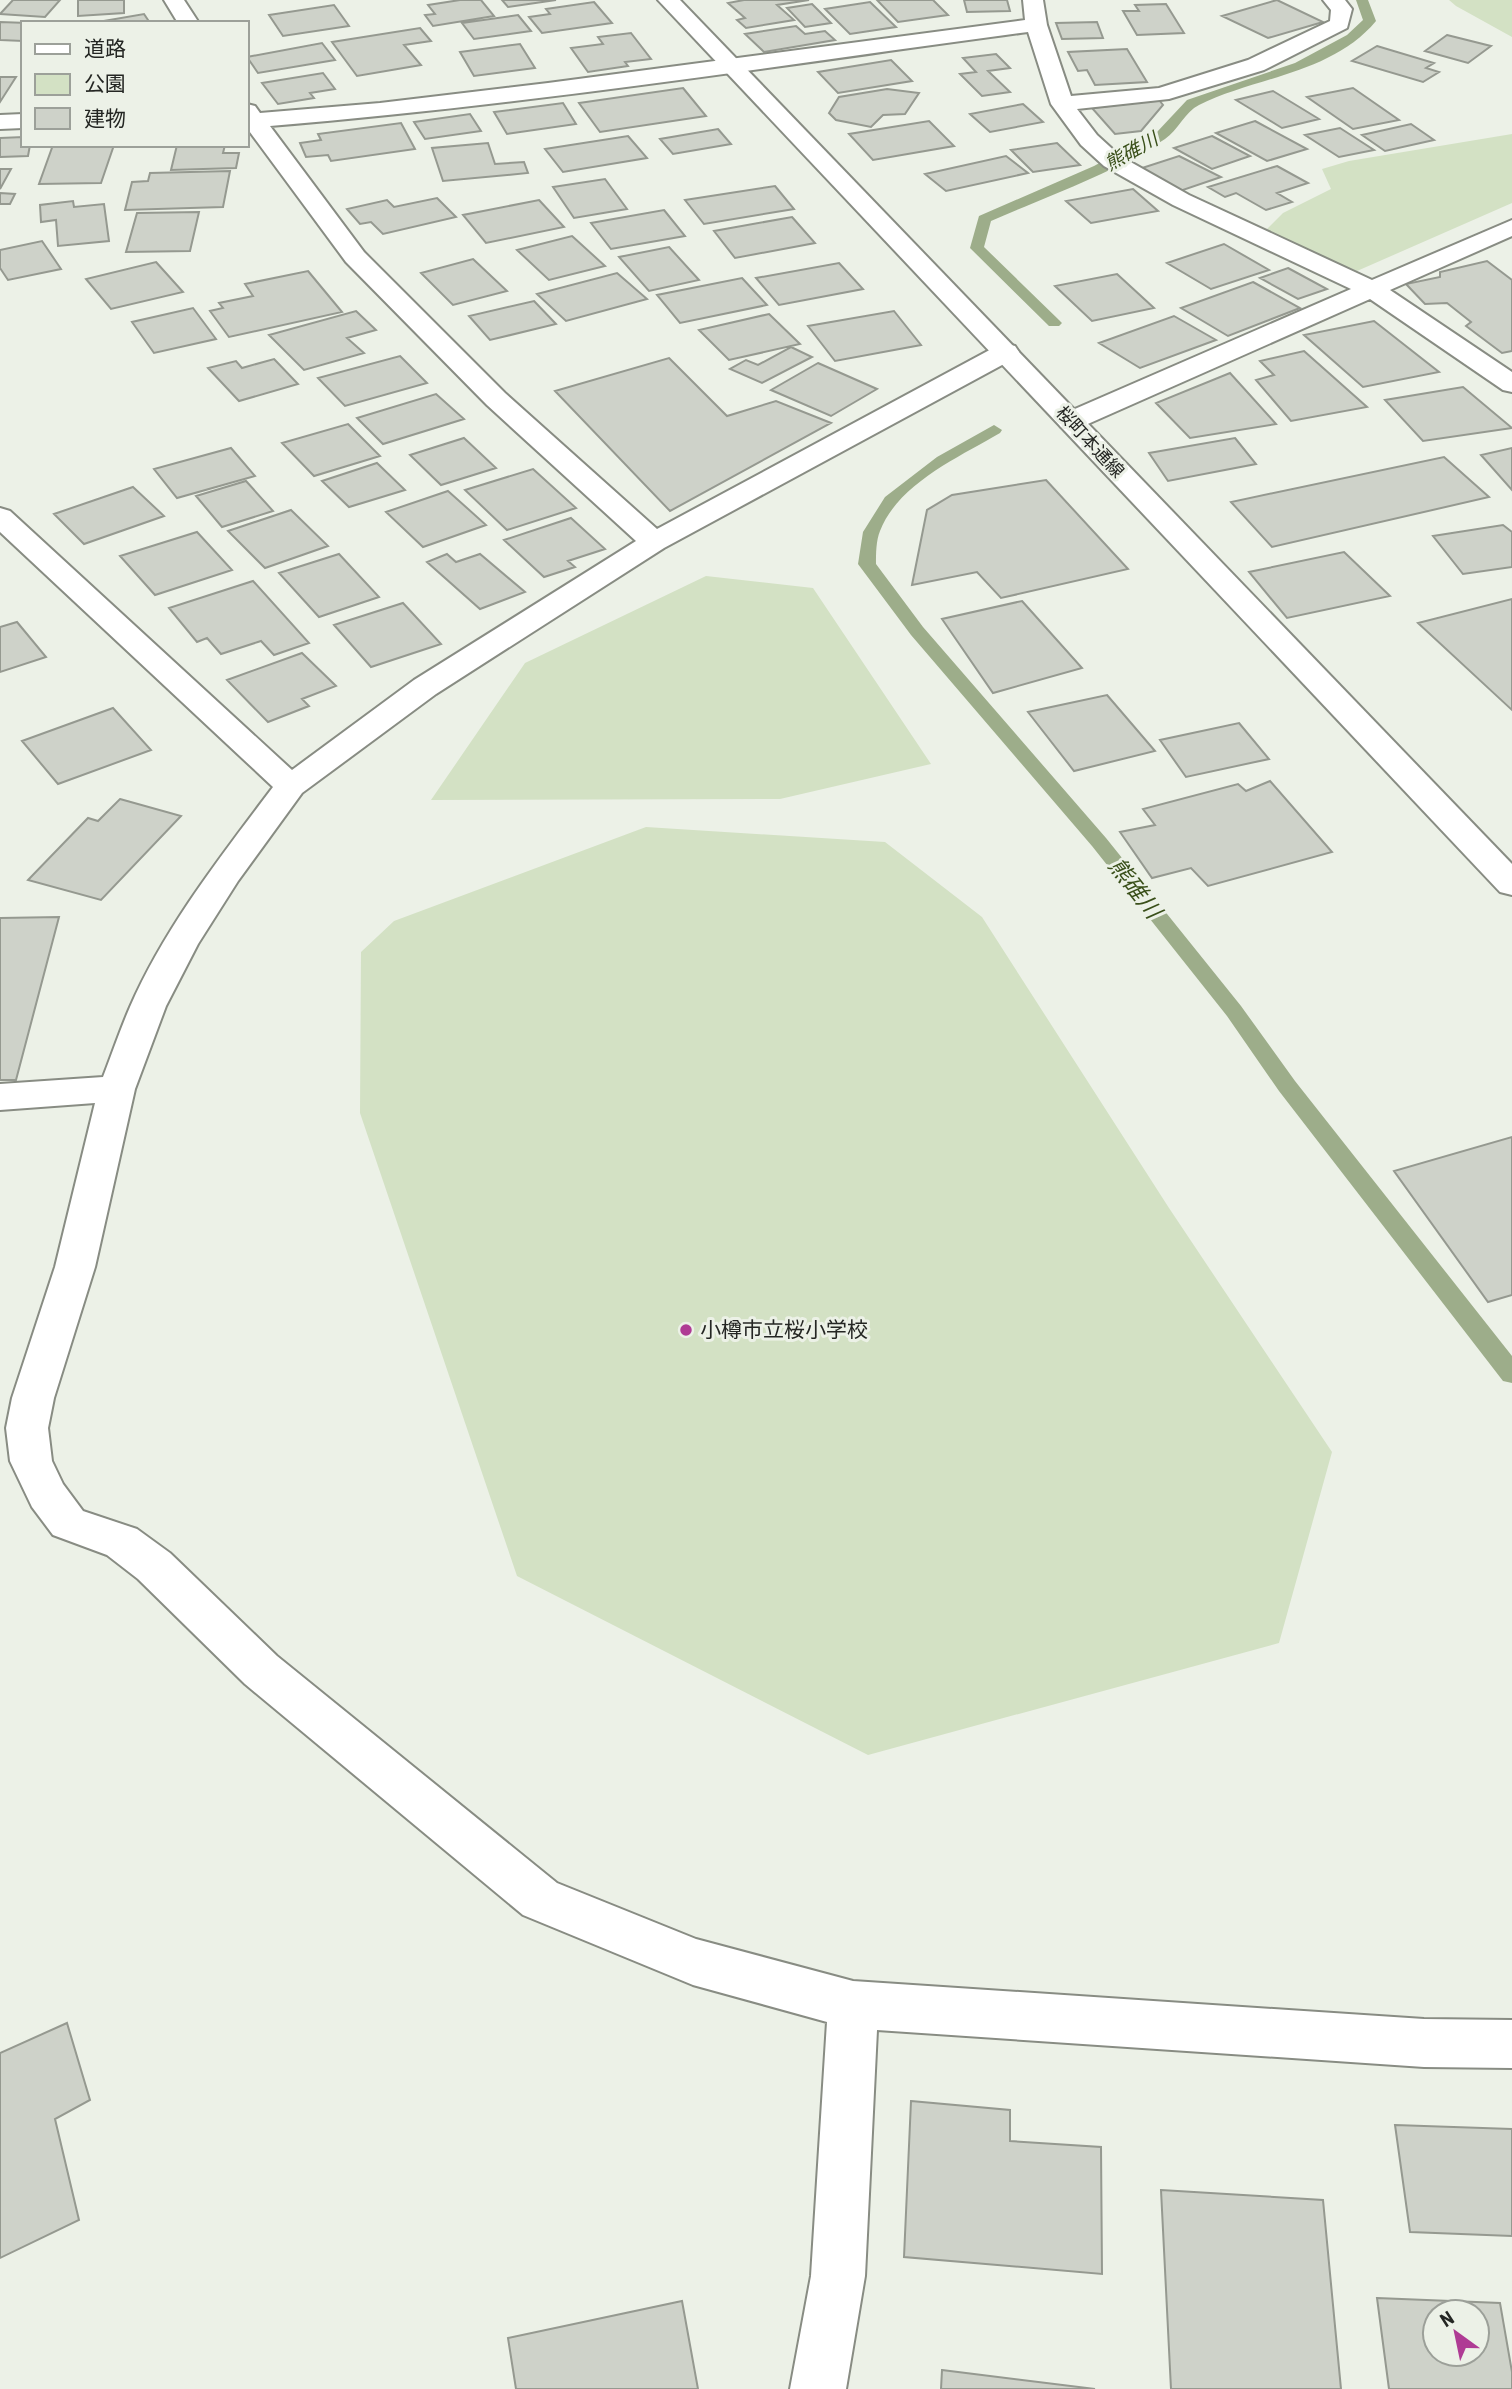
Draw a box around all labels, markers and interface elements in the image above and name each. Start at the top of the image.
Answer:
legend [21,21,248,147]
text: 道路 [84,37,126,61]
text: 公園 [84,72,126,96]
text: 建物 [84,107,126,131]
water label: 熊碓川 [1101,127,1163,175]
street label: 桜町本通線 [1052,402,1129,482]
water label: 熊碓川 [1103,853,1168,926]
place label: 小樽市立桜小学校 [700,1318,868,1342]
marker: 小樽市立桜小学校 [678,1322,694,1338]
north arrow [1421,2298,1491,2368]
text: N [1436,2306,1458,2332]

